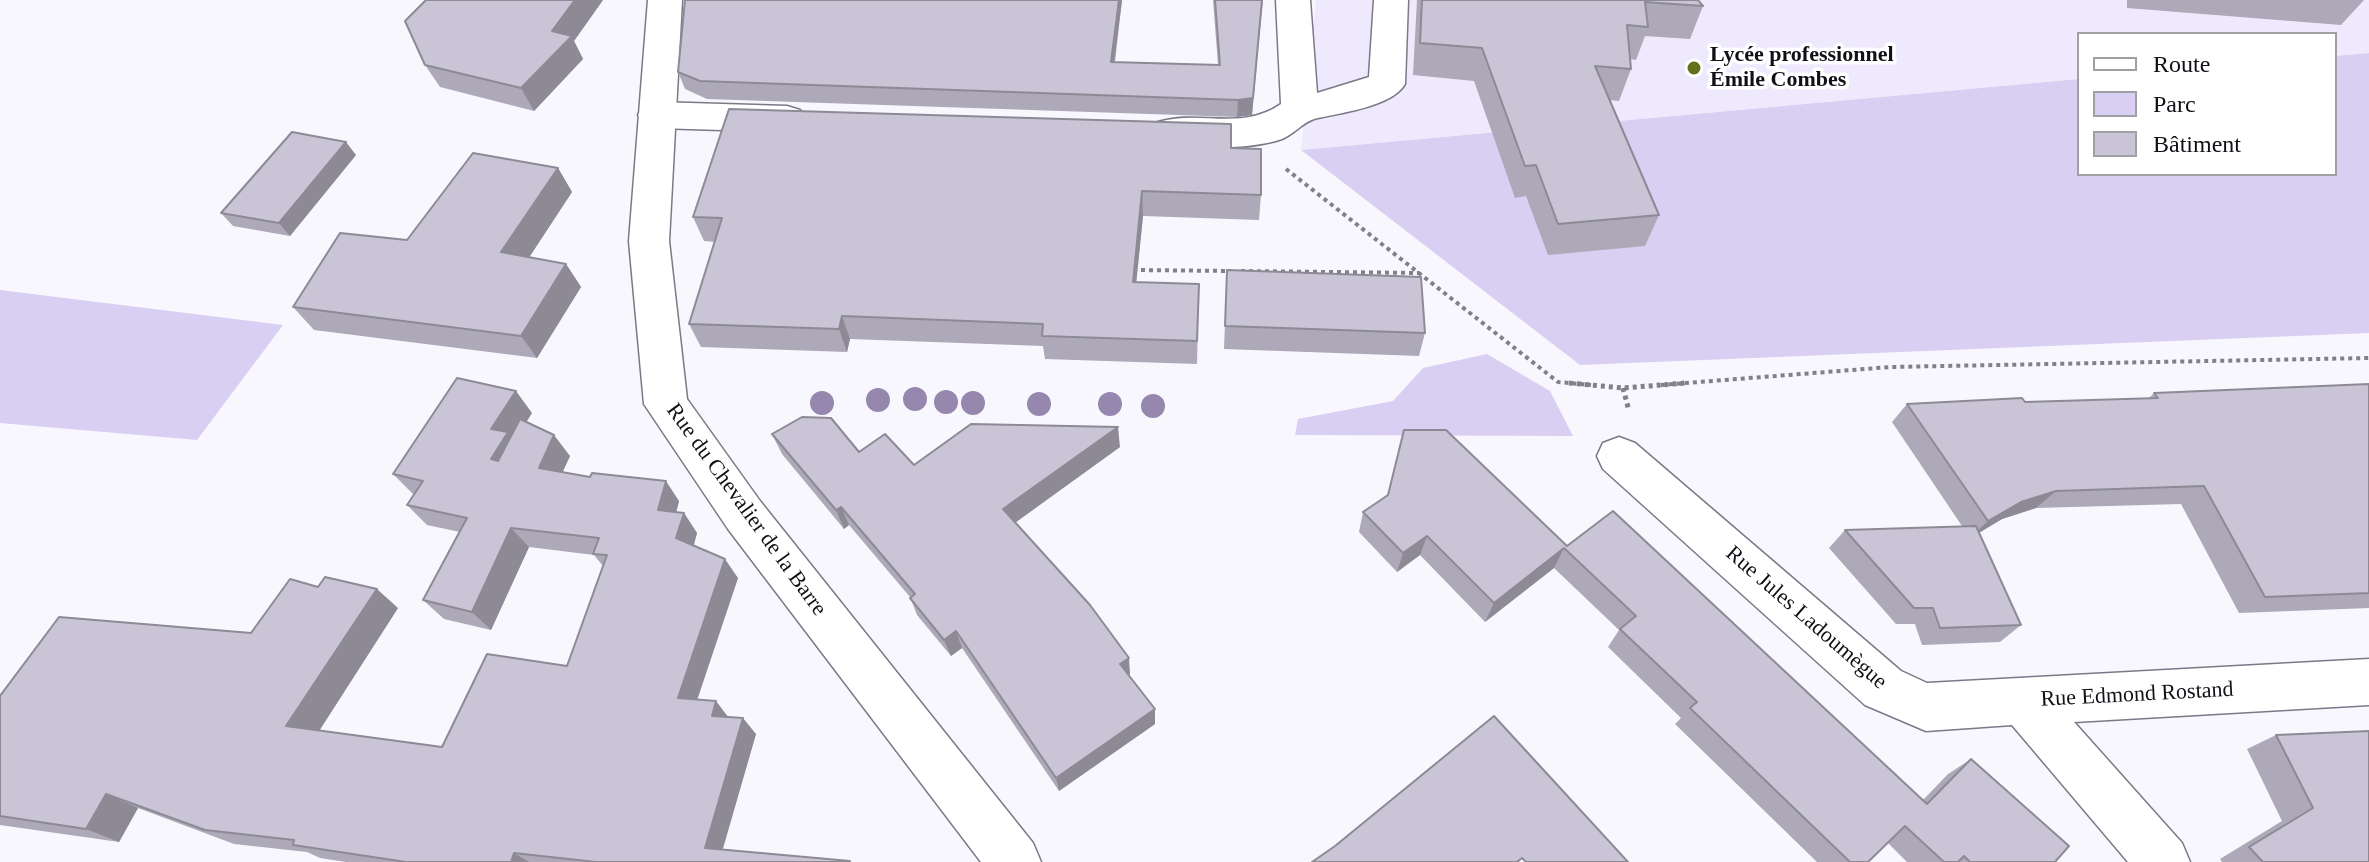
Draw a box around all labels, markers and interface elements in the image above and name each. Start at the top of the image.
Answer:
legend [2077,32,2337,176]
place label: Lycée professionnel Émile Combes [1710,42,1894,94]
text: Route [2153,51,2210,77]
marker: Lycée professionnel Émile Combes [1685,59,1703,77]
text: Parc [2153,91,2196,117]
text: Bâtiment [2153,131,2241,157]
street label: Rue du Chevalier de la Barre [660,399,832,621]
street label: Rue Jules Ladoumègue [1720,541,1892,695]
street label: Rue Edmond Rostand [2040,677,2234,713]

